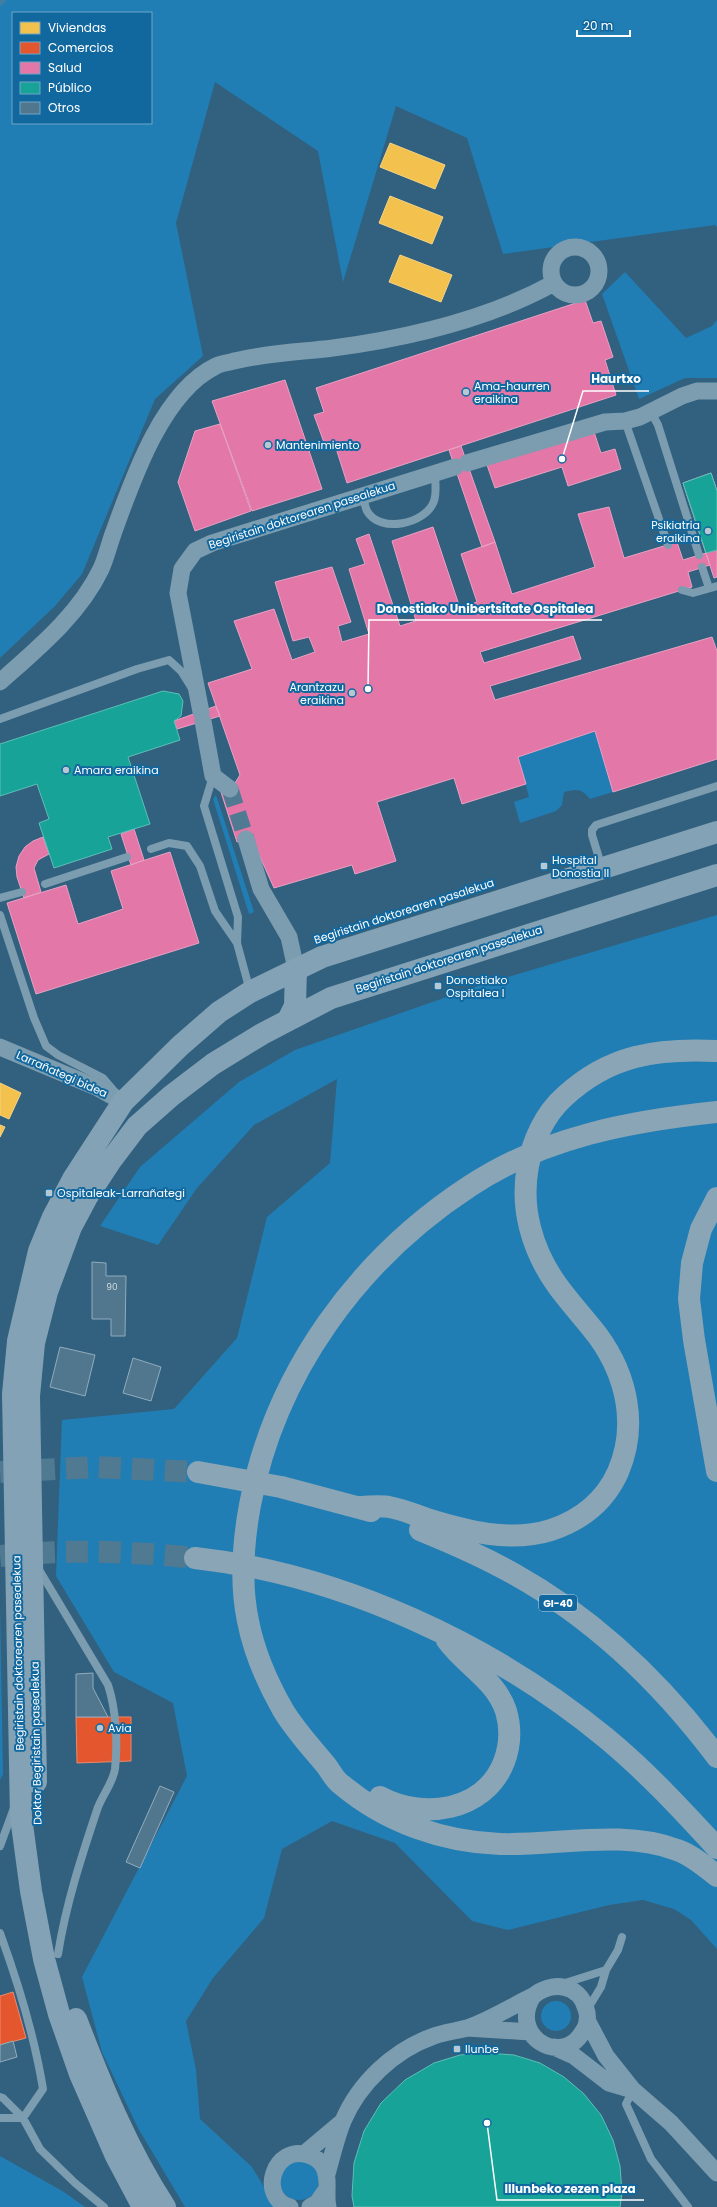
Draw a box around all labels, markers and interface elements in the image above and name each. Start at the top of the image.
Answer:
legend [12,12,152,124]
scale bar [577,12,630,38]
text: 20 m [583,17,613,34]
text: Viviendas [48,19,106,36]
text: Comercios [48,39,113,56]
text: Salud [48,59,82,76]
text: Público [48,79,92,96]
text: Otros [48,99,80,116]
callout: Haurtxo [583,367,649,391]
text: Haurtxo [591,370,641,387]
place label: Ama-haurren eraikina [474,378,550,407]
marker: Ama-haurren eraikina [461,387,471,397]
place label: Mantenimiento [276,437,359,453]
marker: Mantenimiento [263,440,273,450]
street label: Begiristain doktorearen pasealekua [207,477,397,553]
place label: Psikiatria eraikina [651,517,700,546]
marker: Psikiatria eraikina [703,526,713,536]
callout: Donostiako Unibertsitate Ospitalea [369,596,602,620]
text: Donostiako Unibertsitate Ospitalea [377,600,593,617]
place label: Arantzazu eraikina [290,679,344,708]
marker: Arantzazu eraikina [347,688,357,698]
place label: Amara eraikina [74,762,159,778]
marker: Amara eraikina [61,765,71,775]
place label: Hospital Donostia II [552,852,609,881]
marker: Hospital Donostia II [539,861,549,871]
street label: Begiristain doktorearen pasalekua [312,874,496,948]
street label: Begiristain doktorearen pasealekua [354,921,544,997]
place label: Donostiako Ospitalea I [446,972,508,1001]
marker: Donostiako Ospitalea I [433,981,443,991]
street label: Larrañategi bidea [14,1047,110,1101]
place label: Ospitaleak-Larrañategi [57,1185,185,1201]
marker: Ospitaleak-Larrañategi [44,1188,54,1198]
house number: 90 [106,1281,118,1293]
street label: Begiristain doktorearen pasealekua [8,1555,28,1751]
road number: GI-40 [539,1595,577,1611]
street label: Doktor Begiristain pasealekua [27,1661,45,1825]
place label: Avia [108,1720,132,1736]
marker: Avia [95,1723,105,1733]
place label: Ilunbe [465,2041,499,2057]
marker: Ilunbe [452,2044,462,2054]
callout: Illunbeko zezen plaza [497,2176,644,2200]
text: Illunbeko zezen plaza [504,2180,636,2197]

